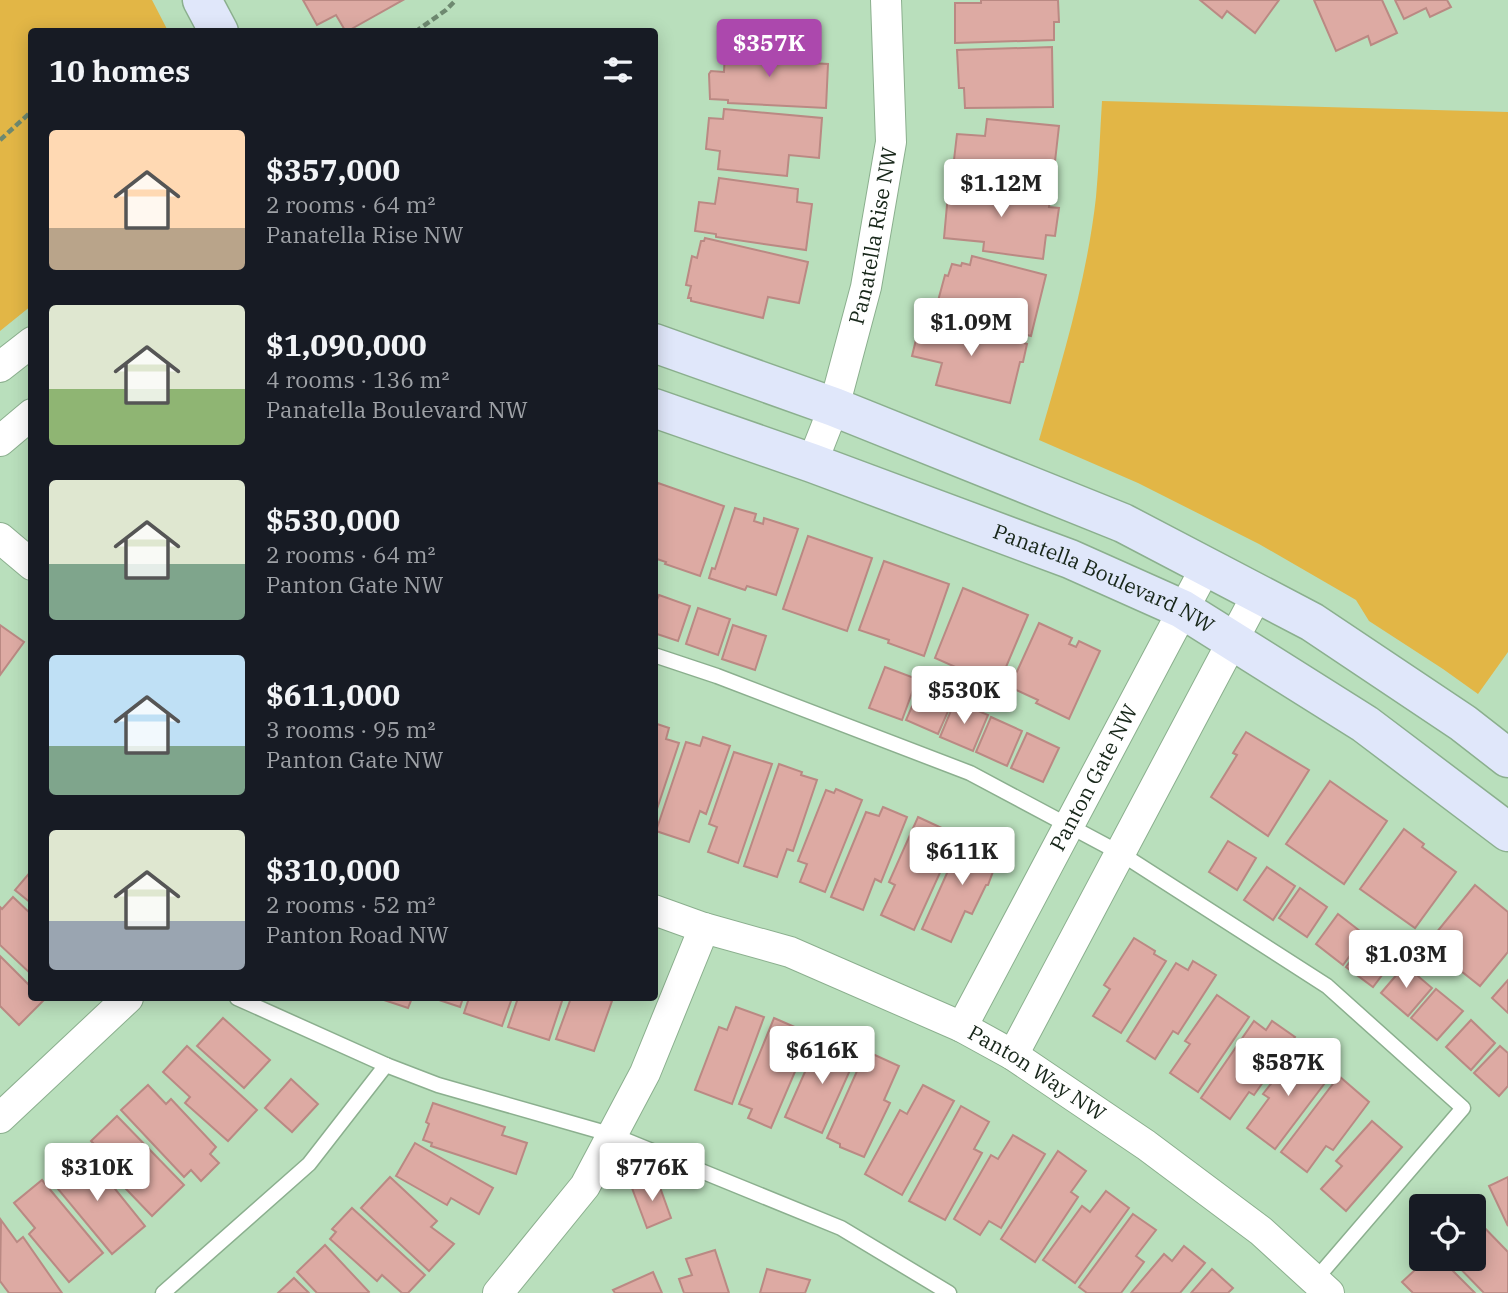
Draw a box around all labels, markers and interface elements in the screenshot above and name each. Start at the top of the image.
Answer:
pin: $357K [720,20,818,79]
text: $357K [733,27,805,57]
text: 10 homes [49,51,190,90]
icon: filters [599,51,637,89]
street label: Panatella Rise NW [842,145,903,328]
text: $357,000 [266,150,400,189]
icon: home [105,158,189,242]
pin: $1.12M [944,160,1058,219]
text: $1.12M [960,167,1042,197]
text: 2 rooms · 64 m² [266,189,436,219]
text: Panatella Rise NW [266,219,464,249]
pin: $1.09M [914,298,1028,358]
text: $1.09M [930,306,1012,336]
text: $1,090,000 [266,325,427,364]
icon: home [105,333,189,417]
text: 4 rooms · 136 m² [266,364,449,394]
text: Panatella Boulevard NW [266,394,528,424]
text: $530,000 [266,500,400,539]
icon: home [105,508,189,592]
street label: Panatella Boulevard NW [989,517,1220,639]
text: 2 rooms · 64 m² [266,539,436,569]
text: Panton Gate NW [266,569,444,599]
pin: $530K [915,666,1013,726]
text: $530K [928,674,1000,704]
text: $611,000 [266,675,400,714]
icon: home [105,683,189,767]
street label: Panton Gate NW [1043,699,1144,856]
text: 3 rooms · 95 m² [266,714,436,744]
text: Panton Gate NW [266,744,444,774]
pin: $611K [913,828,1011,887]
text: $611K [926,835,998,865]
text: $310,000 [266,850,400,889]
icon: home [105,858,189,942]
text: 2 rooms · 52 m² [266,889,436,919]
text: Panton Road NW [266,919,449,949]
pin: $1.03M [1349,930,1463,990]
text: $1.03M [1365,938,1447,968]
street label: Panton Way NW [963,1018,1112,1127]
pin: $616K [773,1026,871,1086]
text: $616K [786,1034,858,1064]
pin: $587K [1239,1038,1337,1098]
text: $587K [1252,1046,1324,1076]
pin: $310K [48,1144,146,1203]
pin: $776K [603,1144,701,1203]
text: $310K [61,1151,133,1181]
text: $776K [616,1151,688,1181]
map controls [1409,1194,1486,1271]
button: locate [1409,1194,1486,1271]

